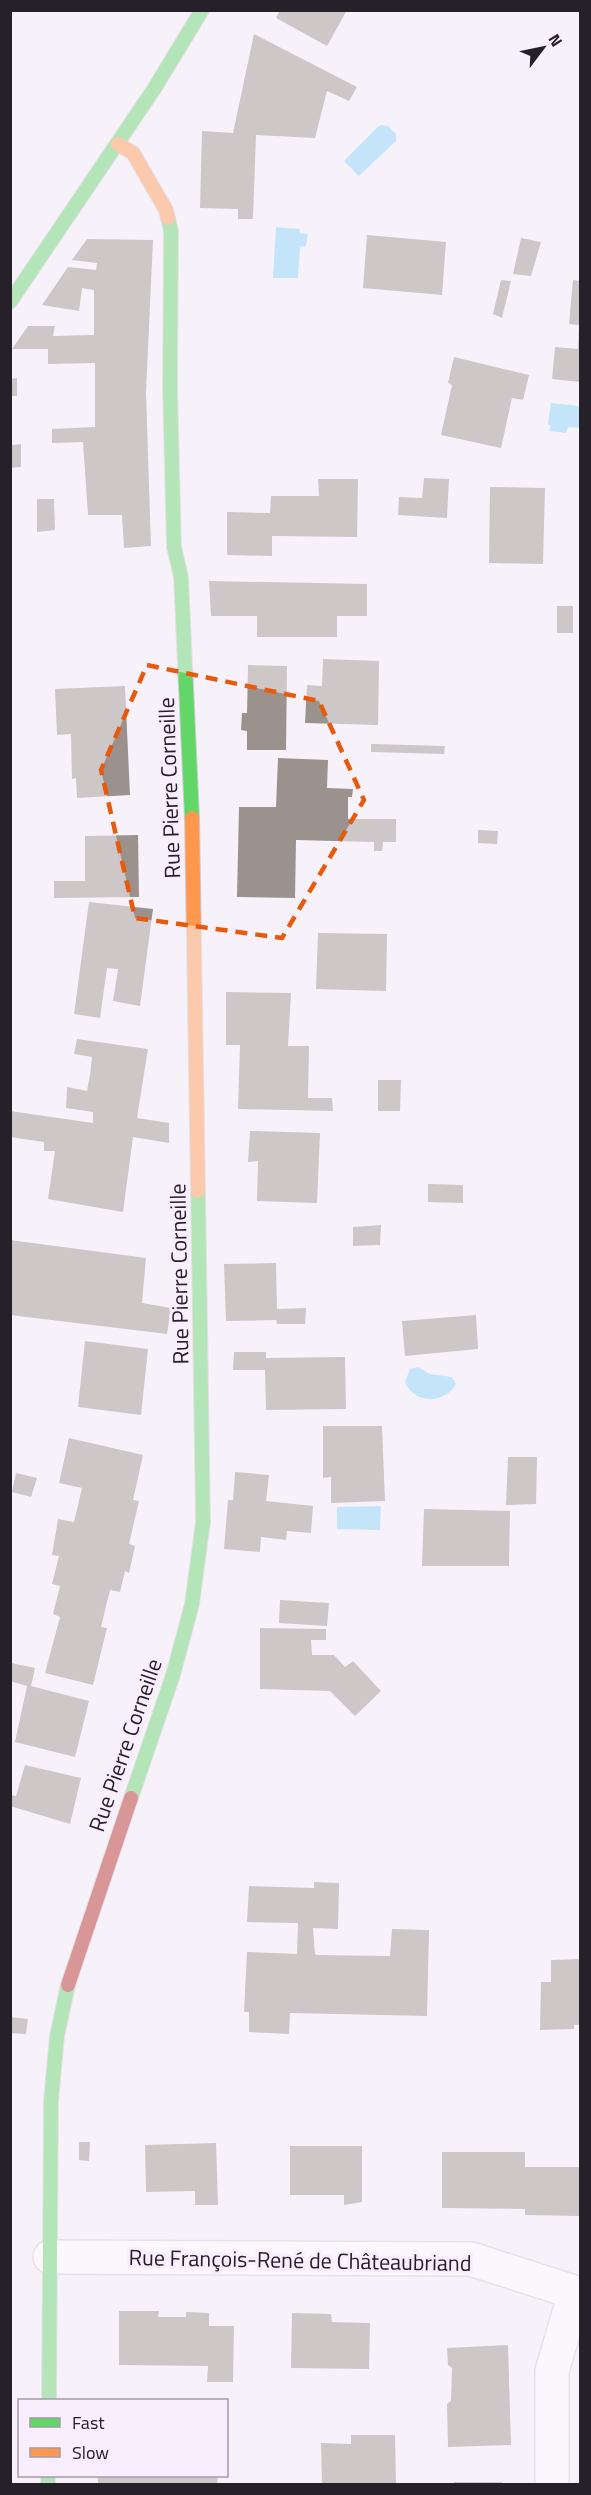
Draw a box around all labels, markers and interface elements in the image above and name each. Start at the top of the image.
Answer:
north arrow [513,18,573,78]
text: N [543,29,569,51]
street label: Rue Pierre Corneille [149,697,189,879]
street label: Rue Pierre Corneille [160,1183,198,1365]
street label: Rue Pierre Corneille [79,1654,171,1836]
street label: Rue François-René de Châteaubriand [128,2240,472,2280]
legend [18,2399,228,2477]
text: Fast [72,2409,105,2436]
text: Slow [72,2439,109,2466]

